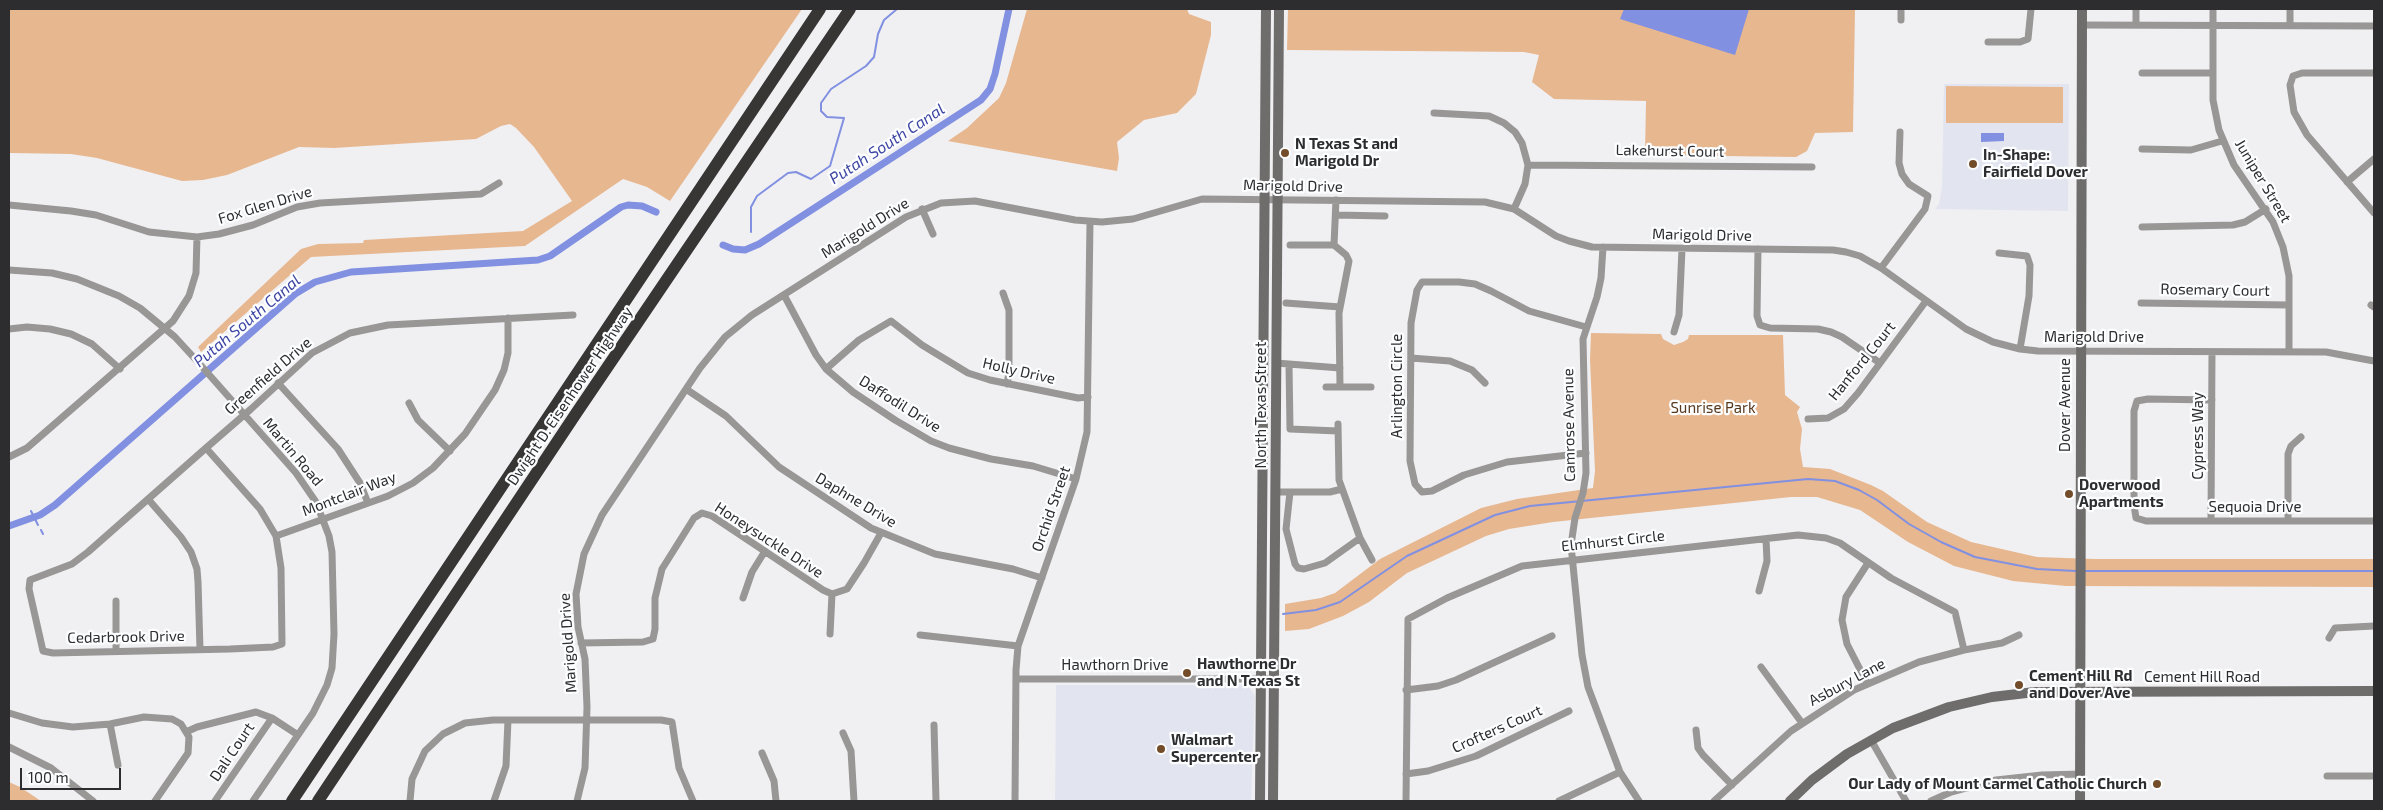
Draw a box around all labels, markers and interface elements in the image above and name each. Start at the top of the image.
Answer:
water label: Putah South Canal [826,100,948,188]
place label: N Texas St and Marigold Dr [1295,135,1398,170]
street label: Juniper Street [2231,136,2295,226]
street label: Lakehurst Court [1615,141,1725,161]
place label: In-Shape: Fairfield Dover [1983,146,2088,181]
marker: N Texas St and Marigold Dr [1279,147,1291,159]
marker: In-Shape: Fairfield Dover [1967,158,1979,170]
street label: Marigold Drive [1243,176,1343,196]
street label: Fox Glen Drive [216,182,314,228]
street label: Marigold Drive [818,194,912,262]
street label: Marigold Drive [1652,225,1752,245]
water label: Putah South Canal [190,271,304,371]
street label: Rosemary Court [2160,280,2270,300]
street label: Dwight D. Eisenhower Highway [503,303,637,489]
street label: Hanford Court [1825,318,1899,404]
street label: Marigold Drive [2044,328,2144,346]
street label: Greenfield Drive [221,333,315,419]
street label: Arlington Circle [1388,334,1406,438]
street label: North Texas Street [1252,342,1270,468]
street label: Holly Drive [981,354,1057,388]
street label: Dover Avenue [2056,358,2074,452]
street label: Camrose Avenue [1559,368,1579,482]
street label: Daffodil Drive [856,372,944,436]
street label: Cypress Way [2189,392,2207,480]
park label: Sunrise Park [1670,399,1756,417]
street label: Martin Road [259,414,327,490]
street label: Orchid Street [1028,464,1074,554]
street label: Montclair Way [299,468,399,520]
street label: Daphne Drive [812,469,900,531]
place label: Doverwood Apartments [2079,476,2164,511]
marker: Doverwood Apartments [2063,488,2075,500]
street label: Honeysuckle Drive [711,498,827,582]
street label: Sequoia Drive [2209,498,2301,516]
street label: Elmhurst Circle [1560,527,1666,555]
street label: Marigold Drive [556,593,580,693]
street label: Cedarbrook Drive [67,627,185,647]
street label: Asbury Lane [1806,654,1888,710]
place label: Hawthorne Dr and N Texas St [1197,655,1300,690]
street label: Hawthorn Drive [1061,656,1169,674]
marker: Hawthorne Dr and N Texas St [1181,667,1193,679]
place label: Cement Hill Rd and Dover Ave [2029,667,2133,702]
street label: Cement Hill Road [2144,668,2260,686]
marker: Cement Hill Rd and Dover Ave [2013,679,2025,691]
street label: Crofters Court [1449,701,1545,757]
street label: Dali Court [206,719,258,785]
place label: Walmart Supercenter [1171,731,1258,766]
marker: Walmart Supercenter [1155,743,1167,755]
scale bar [22,758,124,790]
text: 100 m [28,768,69,786]
place label: Our Lady of Mount Carmel Catholic Church [1848,775,2147,793]
marker: Our Lady of Mount Carmel Catholic Church [2151,778,2163,790]

